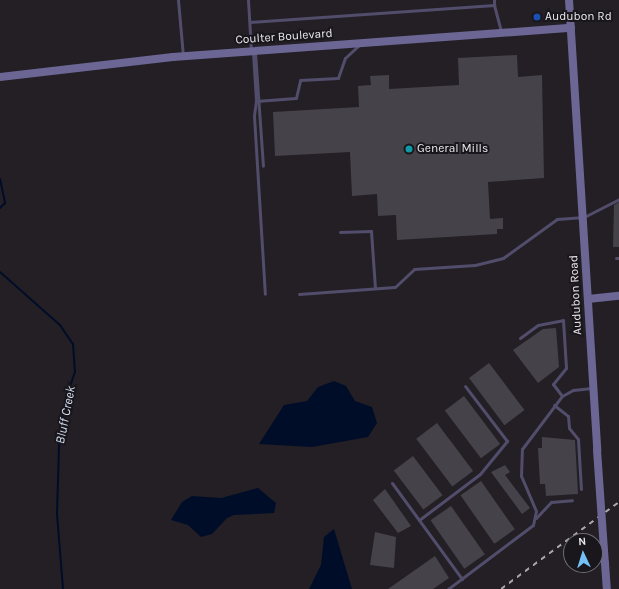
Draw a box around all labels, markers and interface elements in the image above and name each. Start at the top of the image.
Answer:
place label: Audubon Rd [545,10,612,24]
marker: Audubon Rd [532,12,542,22]
street label: Coulter Boulevard [235,26,333,48]
place label: General Mills [417,142,488,156]
marker: General Mills [404,144,414,154]
street label: Audubon Road [567,255,585,335]
water label: Bluff Creek [53,385,79,445]
north arrow [563,533,603,573]
text: N [578,535,587,548]

